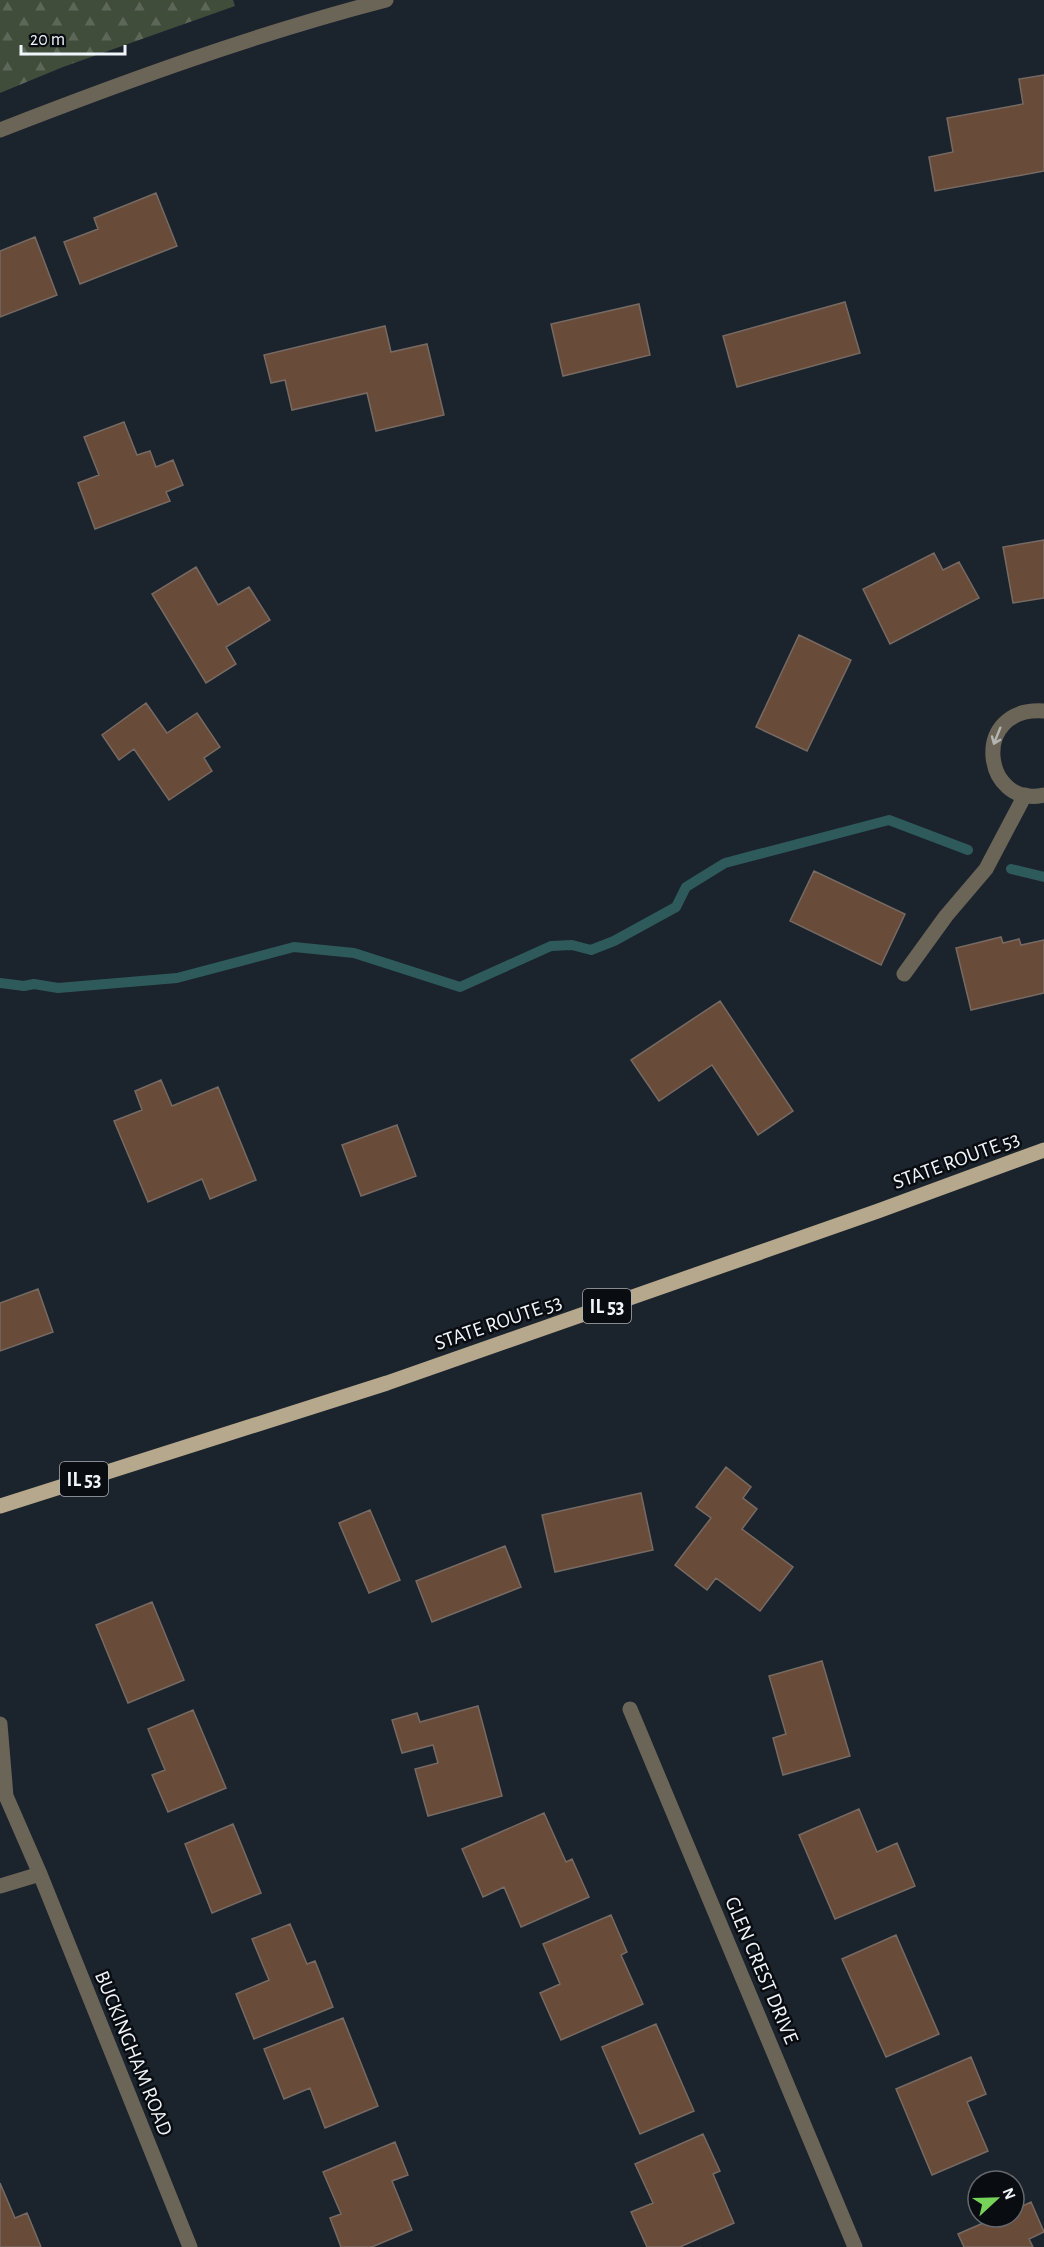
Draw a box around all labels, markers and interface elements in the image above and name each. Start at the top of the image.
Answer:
scale bar [21,18,124,56]
text: 20 m [30,31,65,49]
one-way arrow [991,726,1002,744]
street label: STATE ROUTE 53 [890,1128,1022,1193]
road number: IL 53 [583,1289,631,1323]
street label: STATE ROUTE 53 [432,1291,564,1354]
road number: IL 53 [60,1462,108,1496]
street label: GLEN CREST DRIVE [721,1893,802,2047]
street label: BUCKINGHAM ROAD [91,1968,176,2139]
north arrow [966,2169,1026,2229]
text: N [999,2186,1018,2202]

